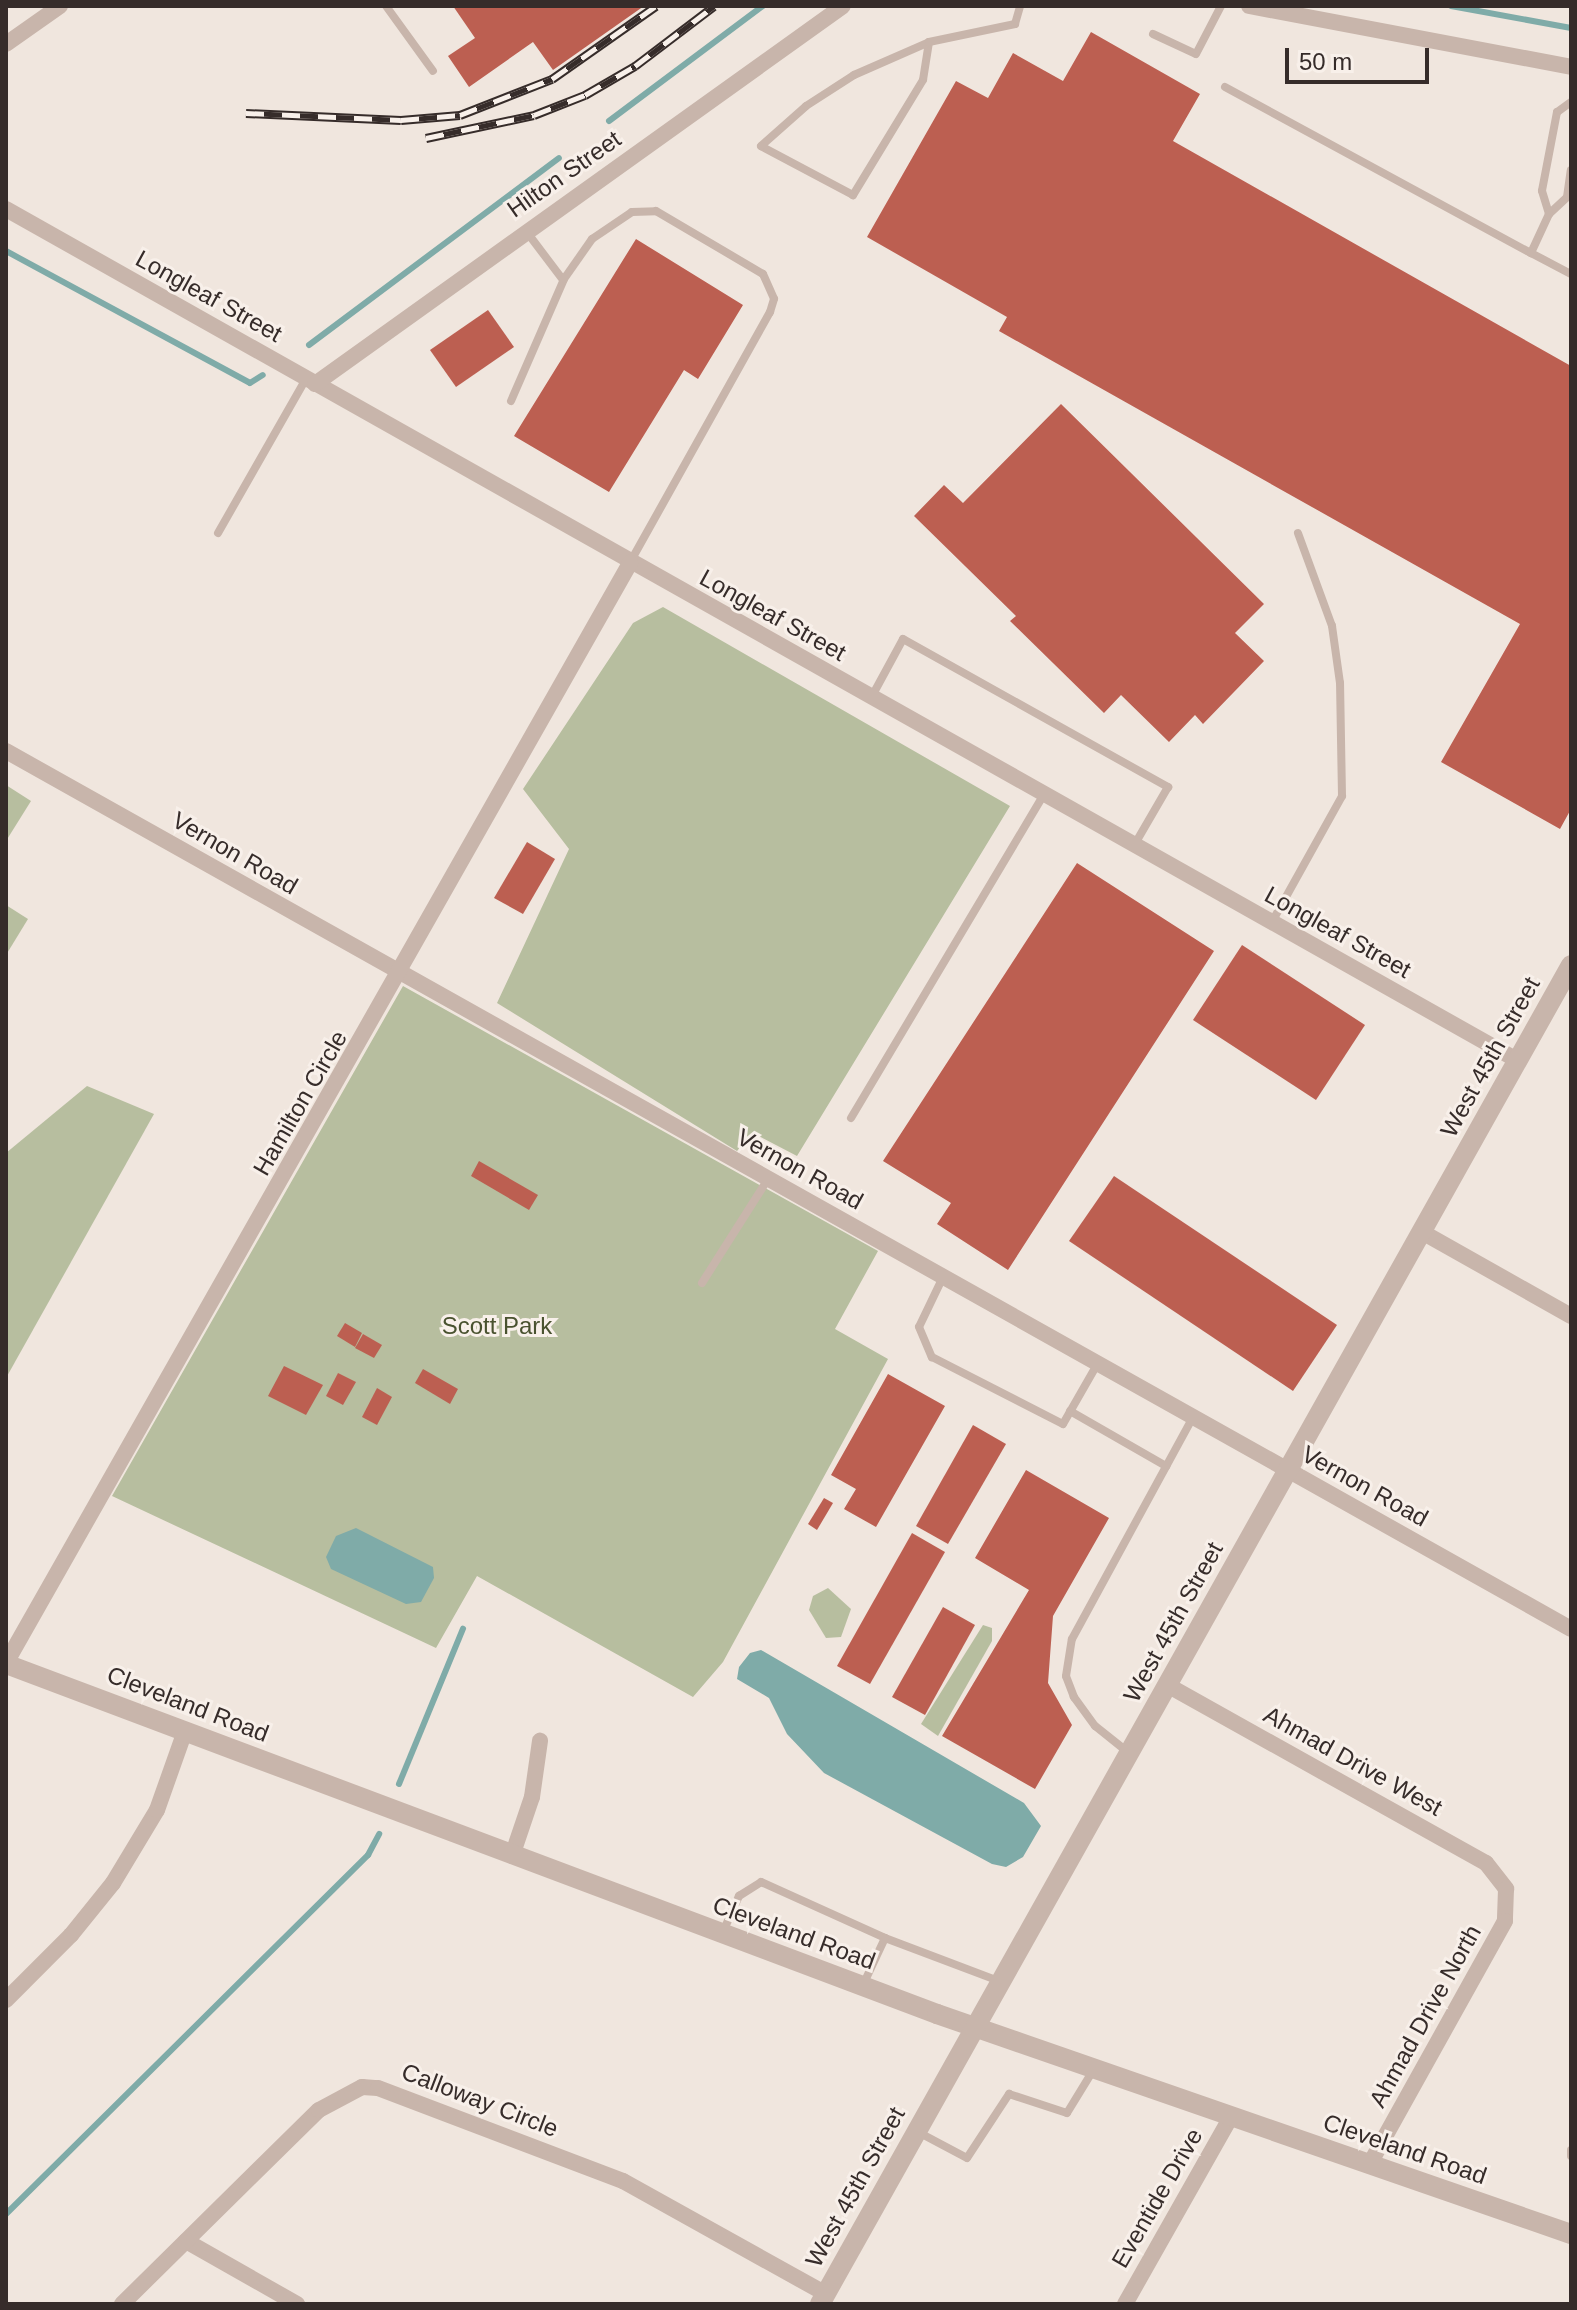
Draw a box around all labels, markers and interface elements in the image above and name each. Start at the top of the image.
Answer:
scale bar [1289,32,1433,82]
text: 50 m [1299,48,1352,75]
street label: Hilton Street [502,124,626,224]
street label: Longleaf Street [131,244,287,348]
street label: Longleaf Street [695,563,851,667]
street label: Vernon Road [167,806,303,900]
street label: Longleaf Street [1260,880,1416,984]
street label: West 45th Street [1434,972,1546,1142]
street label: Hamilton Circle [247,1025,353,1181]
street label: Vernon Road [732,1122,868,1216]
park label: Scott Park [442,1312,552,1340]
street label: Vernon Road [1297,1439,1433,1533]
street label: West 45th Street [1117,1537,1229,1707]
street label: Cleveland Road [103,1660,273,1748]
street label: Ahmad Drive West [1259,1700,1447,1822]
street label: Cleveland Road [709,1890,879,1976]
street label: Ahmad Drive North [1363,1920,1487,2112]
street label: Calloway Circle [398,2057,562,2143]
street label: West 45th Street [799,2102,911,2272]
street label: Cleveland Road [1320,2108,1490,2190]
street label: Eventide Drive [1106,2123,1208,2273]

